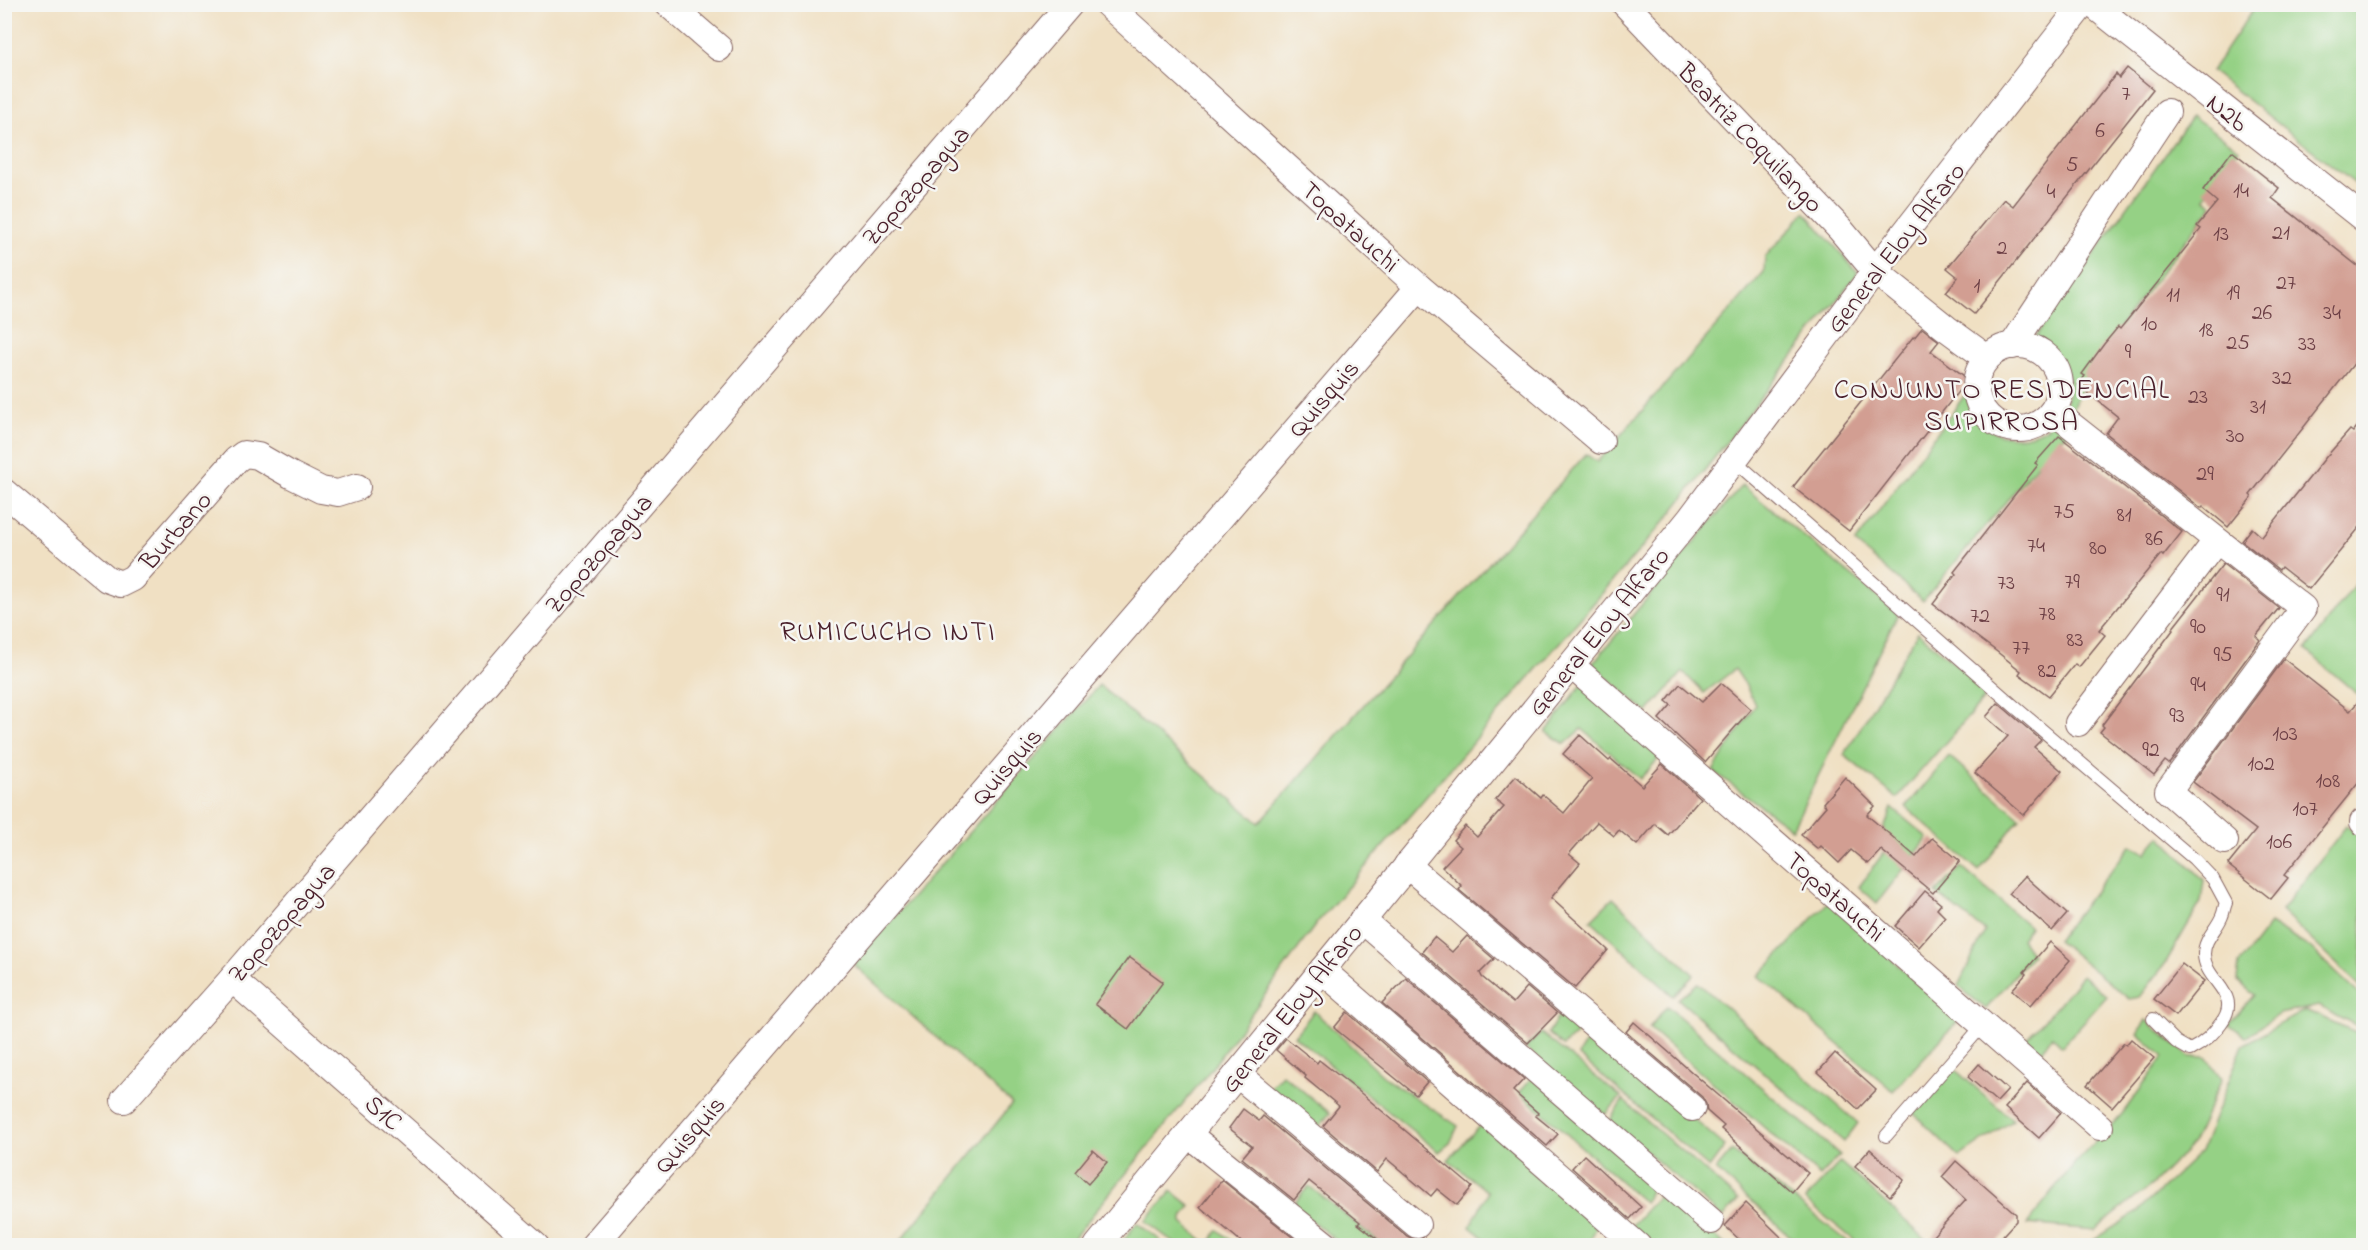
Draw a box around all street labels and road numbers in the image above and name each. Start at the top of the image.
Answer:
street label: Beatriz Coquilango [1666,54,1831,223]
street label: N2b [2197,86,2255,143]
street label: Zopozopagua [854,118,981,256]
street label: General Eloy Alfaro [1818,155,1976,343]
street label: Topatauchi [1291,173,1407,283]
street label: Quisquis [1280,352,1370,448]
street label: Burbano [131,484,223,581]
street label: Zopozopagua [537,486,664,624]
street label: General Eloy Alfaro [1520,540,1681,726]
street label: Quisquis [963,720,1053,816]
street label: Topatauchi [1776,844,1892,953]
street label: Zopozopagua [220,855,347,993]
street label: General Eloy Alfaro [1213,917,1374,1103]
street label: S1C [355,1087,409,1141]
street label: Quisquis [646,1088,736,1184]

